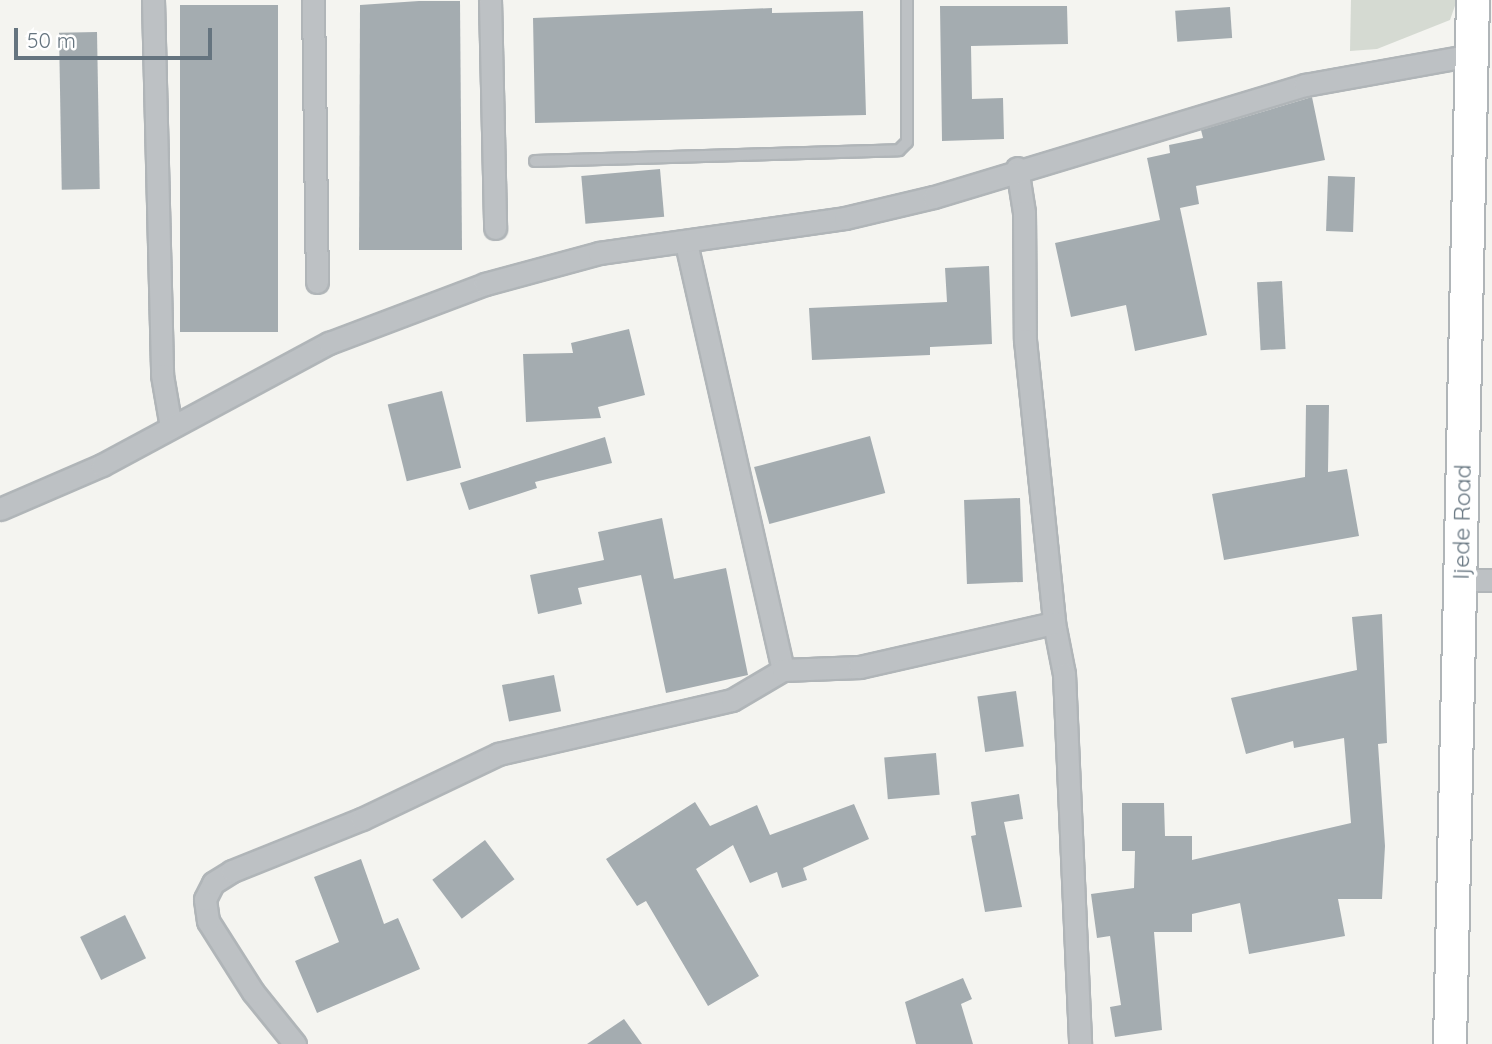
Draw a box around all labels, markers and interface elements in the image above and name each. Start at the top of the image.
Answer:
scale bar [18,14,215,58]
text: 50 m [27,27,76,53]
street label: Ijede Road [1447,464,1477,580]

